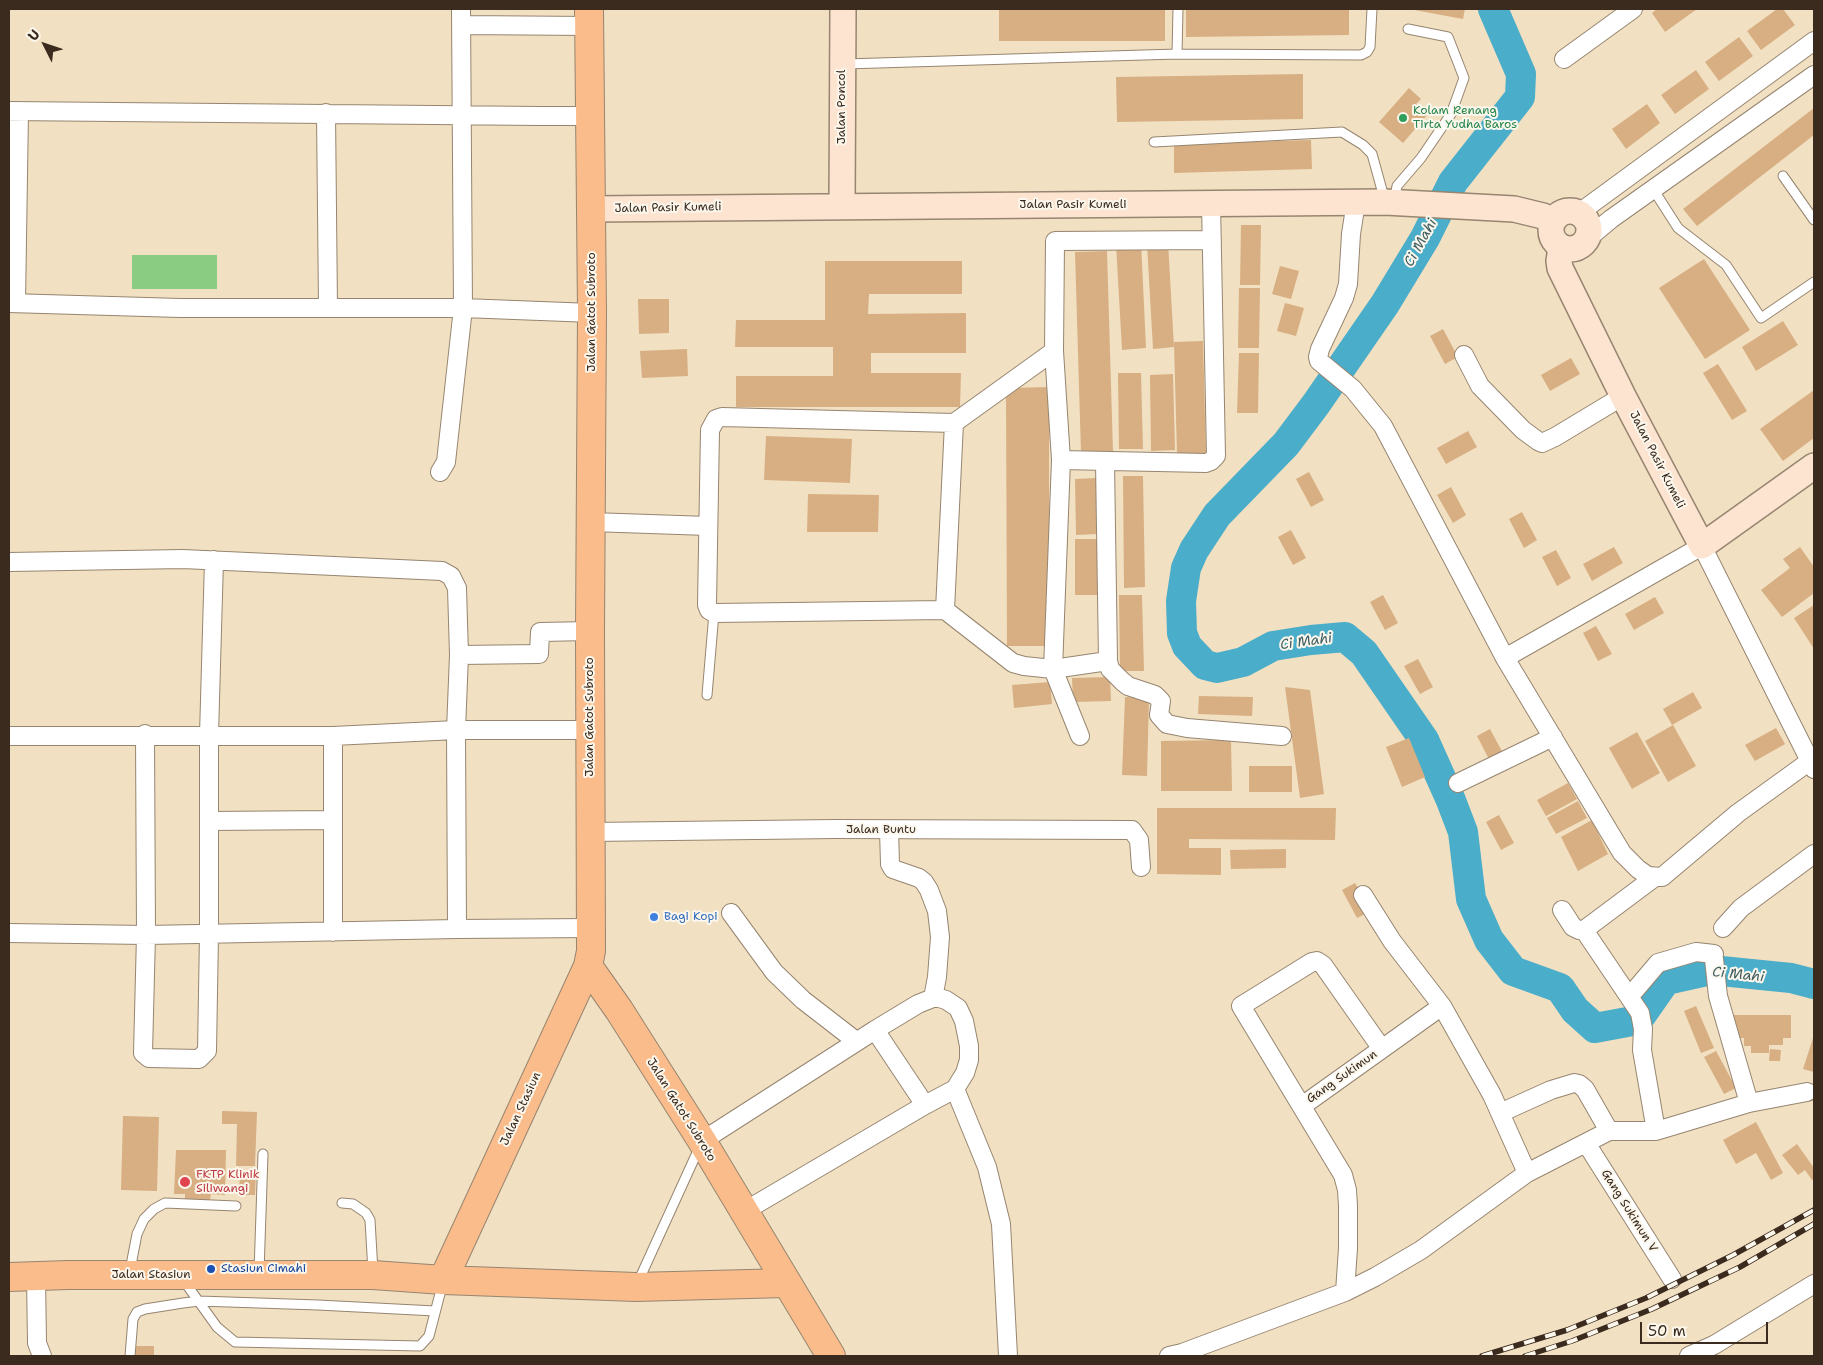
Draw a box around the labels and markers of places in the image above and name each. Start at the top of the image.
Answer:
place label: Kolam Renang Tirta Yudha Baros [1413,104,1517,132]
marker: Kolam Renang Tirta Yudha Baros [1397,112,1409,124]
place label: Bagi Kopi [664,910,718,924]
marker: Bagi Kopi [648,911,660,923]
place label: FKTP Klinik Siliwangi [196,1168,260,1196]
marker: FKTP Klinik Siliwangi [178,1175,192,1189]
place label: Stasiun Cimahi [221,1262,306,1276]
marker: Stasiun Cimahi [205,1263,217,1275]

